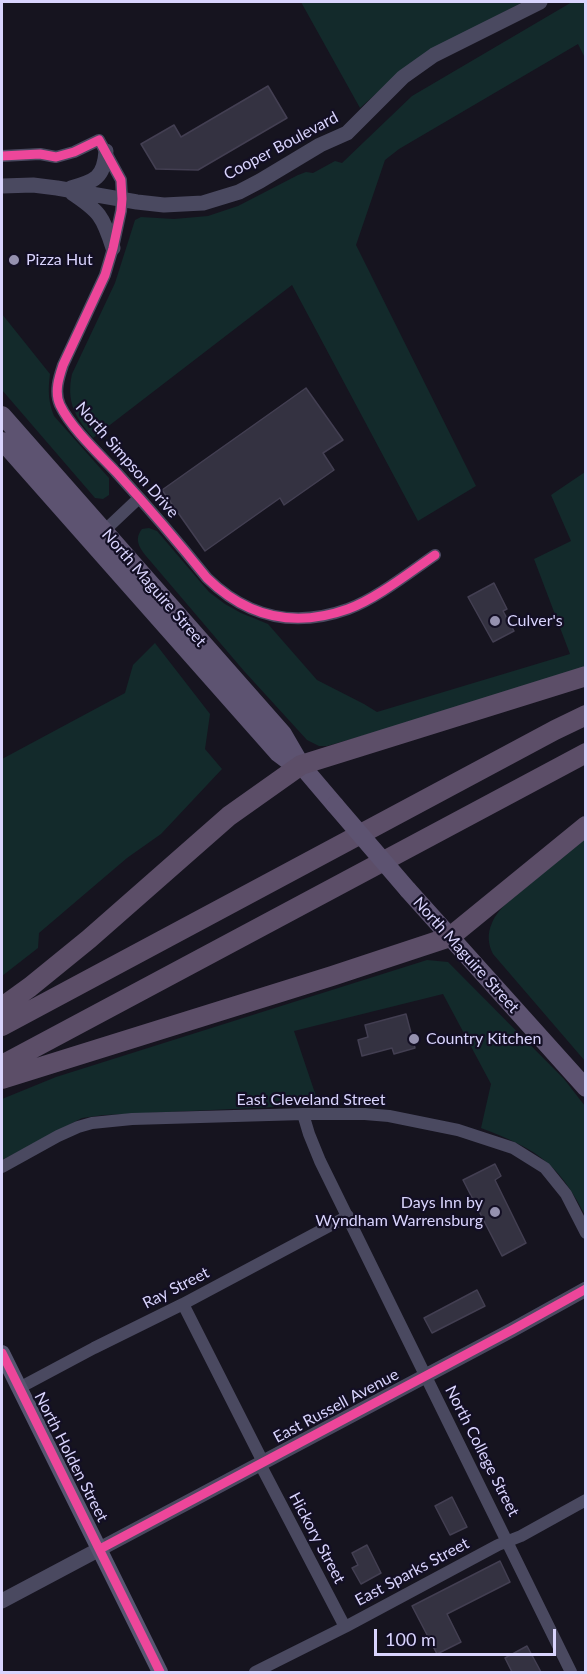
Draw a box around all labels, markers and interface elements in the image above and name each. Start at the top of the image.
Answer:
street label: Cooper Boulevard [221,108,341,184]
place label: Pizza Hut [26,250,93,270]
marker: Pizza Hut [7,253,21,267]
street label: North Simpson Drive [71,398,183,522]
street label: North Maguire Street [98,525,210,651]
place label: Culver's [507,611,563,631]
marker: Culver's [488,614,502,628]
street label: North Maguire Street [409,893,523,1017]
place label: Country Kitchen [426,1029,541,1049]
marker: Country Kitchen [407,1032,421,1046]
street label: East Cleveland Street [237,1090,385,1110]
place label: Days Inn by Wyndham Warrensburg [315,1193,483,1231]
marker: Days Inn by Wyndham Warrensburg [488,1205,502,1219]
street label: Ray Street [140,1263,212,1313]
street label: East Russell Avenue [270,1365,402,1447]
street label: North College Street [441,1382,523,1520]
street label: North Holden Street [30,1389,112,1525]
street label: Hickory Street [285,1489,349,1587]
street label: East Sparks Street [352,1534,472,1610]
scale bar [377,1617,558,1655]
text: 100 m [385,1628,436,1650]

